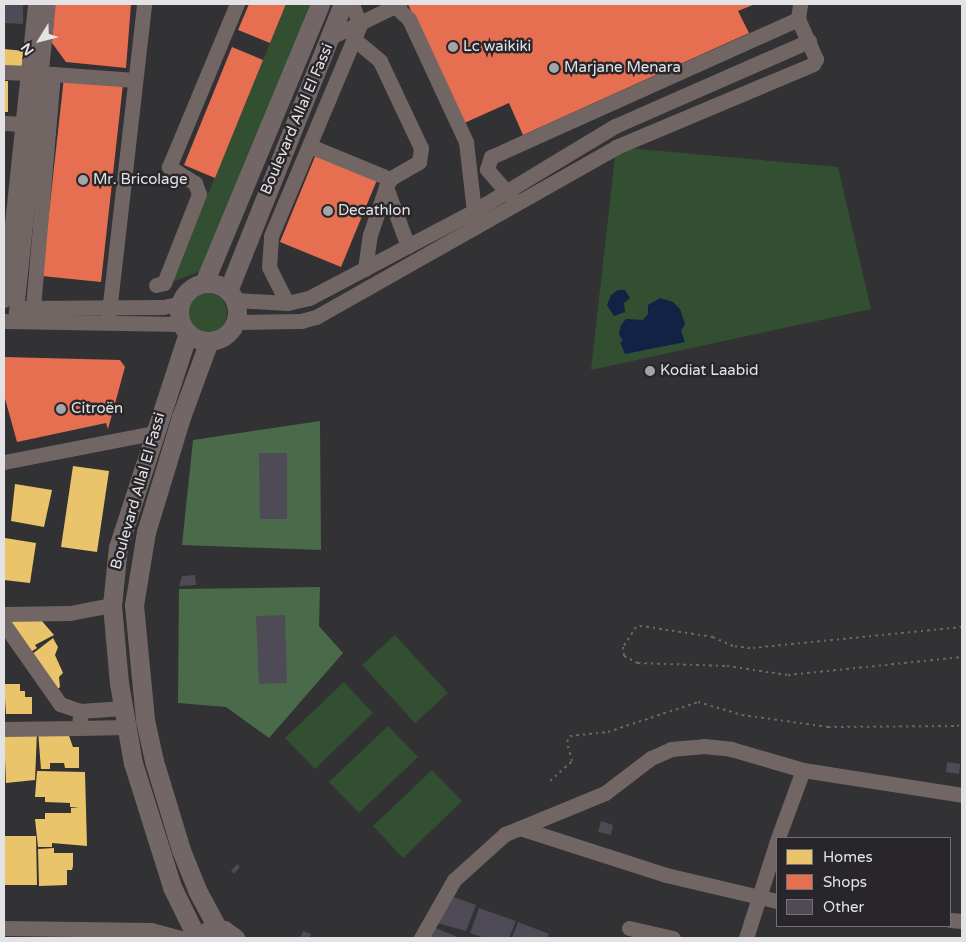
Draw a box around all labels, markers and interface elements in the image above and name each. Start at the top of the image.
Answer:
north arrow [15,15,65,65]
place label: Lc waikiki [463,38,531,56]
text: N [17,40,38,59]
street label: Boulevard Allal El Fassi [257,41,337,197]
marker: Lc waikiki [447,41,459,53]
place label: Marjane Menara [564,59,681,77]
marker: Marjane Menara [548,62,560,74]
place label: Mr. Bricolage [93,171,187,189]
marker: Mr. Bricolage [77,174,89,186]
place label: Decathlon [338,202,411,220]
marker: Decathlon [322,205,334,217]
place label: Kodiat Laabid [660,362,758,380]
marker: Kodiat Laabid [644,365,656,377]
place label: Citroën [71,400,123,418]
marker: Citroën [55,403,67,415]
street label: Boulevard Allal El Fassi [107,411,169,571]
legend [776,837,951,927]
text: Homes [823,848,873,866]
text: Shops [823,873,867,891]
text: Other [823,898,864,916]

